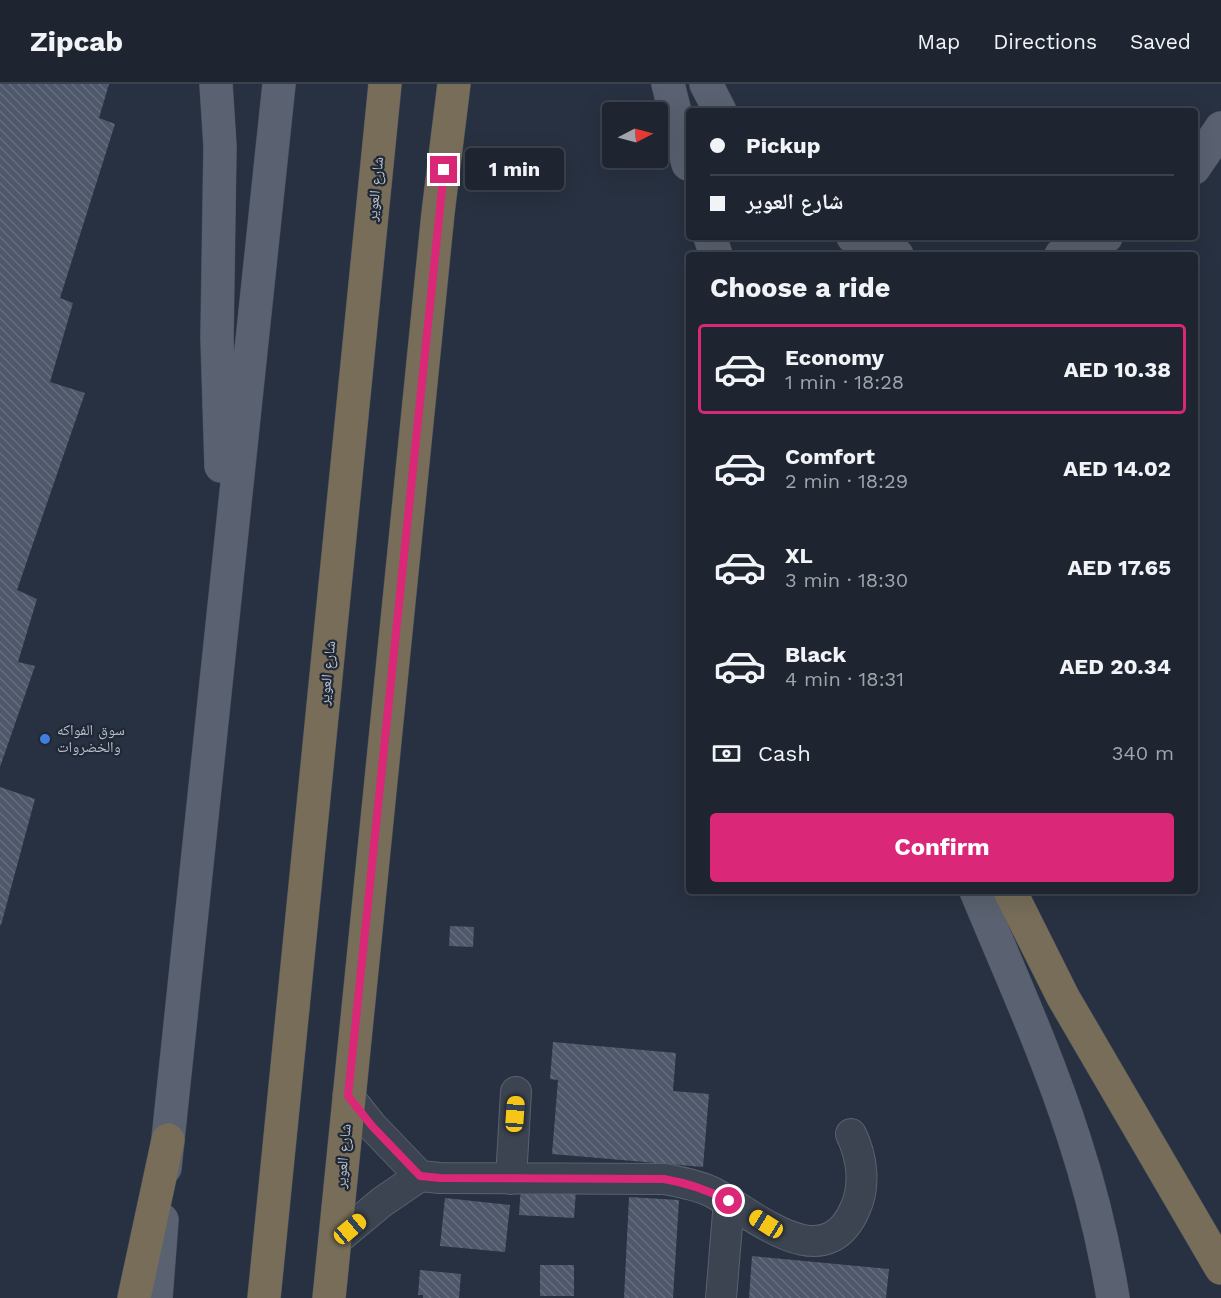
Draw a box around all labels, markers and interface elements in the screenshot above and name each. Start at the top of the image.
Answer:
text: Zipcab [30,25,123,58]
text: Map [917,29,960,54]
text: Directions [993,29,1097,54]
text: Saved [1130,29,1191,54]
north arrow [602,102,668,168]
map controls [602,102,668,168]
text: Pickup [746,133,821,158]
callout: 1 min [465,149,564,191]
street label: شارع العوير [363,156,388,223]
route end [430,156,457,183]
text: 1 min [489,157,540,181]
text: شارع العوير [746,189,843,214]
text: Choose a ride [710,272,890,304]
icon: car [713,342,767,396]
text: Economy [785,345,884,370]
text: AED 10.38 [1064,357,1171,382]
text: 1 min · 18:28 [785,370,904,394]
icon: car [713,441,767,495]
text: Comfort [785,444,875,469]
text: AED 14.02 [1063,456,1171,481]
text: 2 min · 18:29 [785,469,908,493]
icon: car [713,540,767,594]
text: XL [785,543,813,568]
text: AED 17.65 [1067,555,1171,580]
text: 3 min · 18:30 [785,568,908,592]
icon: car [713,639,767,693]
street label: شارع العوير [315,640,340,707]
text: Black [785,642,846,667]
text: AED 20.34 [1059,654,1171,679]
text: 4 min · 18:31 [785,667,904,691]
place label: سوق الفواكه والخضروات [57,721,125,756]
marker: سوق الفواكه والخضروات [38,732,52,746]
icon: cash [710,737,743,770]
text: Cash [758,741,811,766]
text: 340 m [1112,741,1174,765]
button: Confirm [710,813,1174,882]
car [505,1095,525,1133]
street label: شارع العوير [331,1123,356,1190]
route start [715,1187,742,1214]
car [746,1207,786,1241]
car [330,1211,370,1247]

